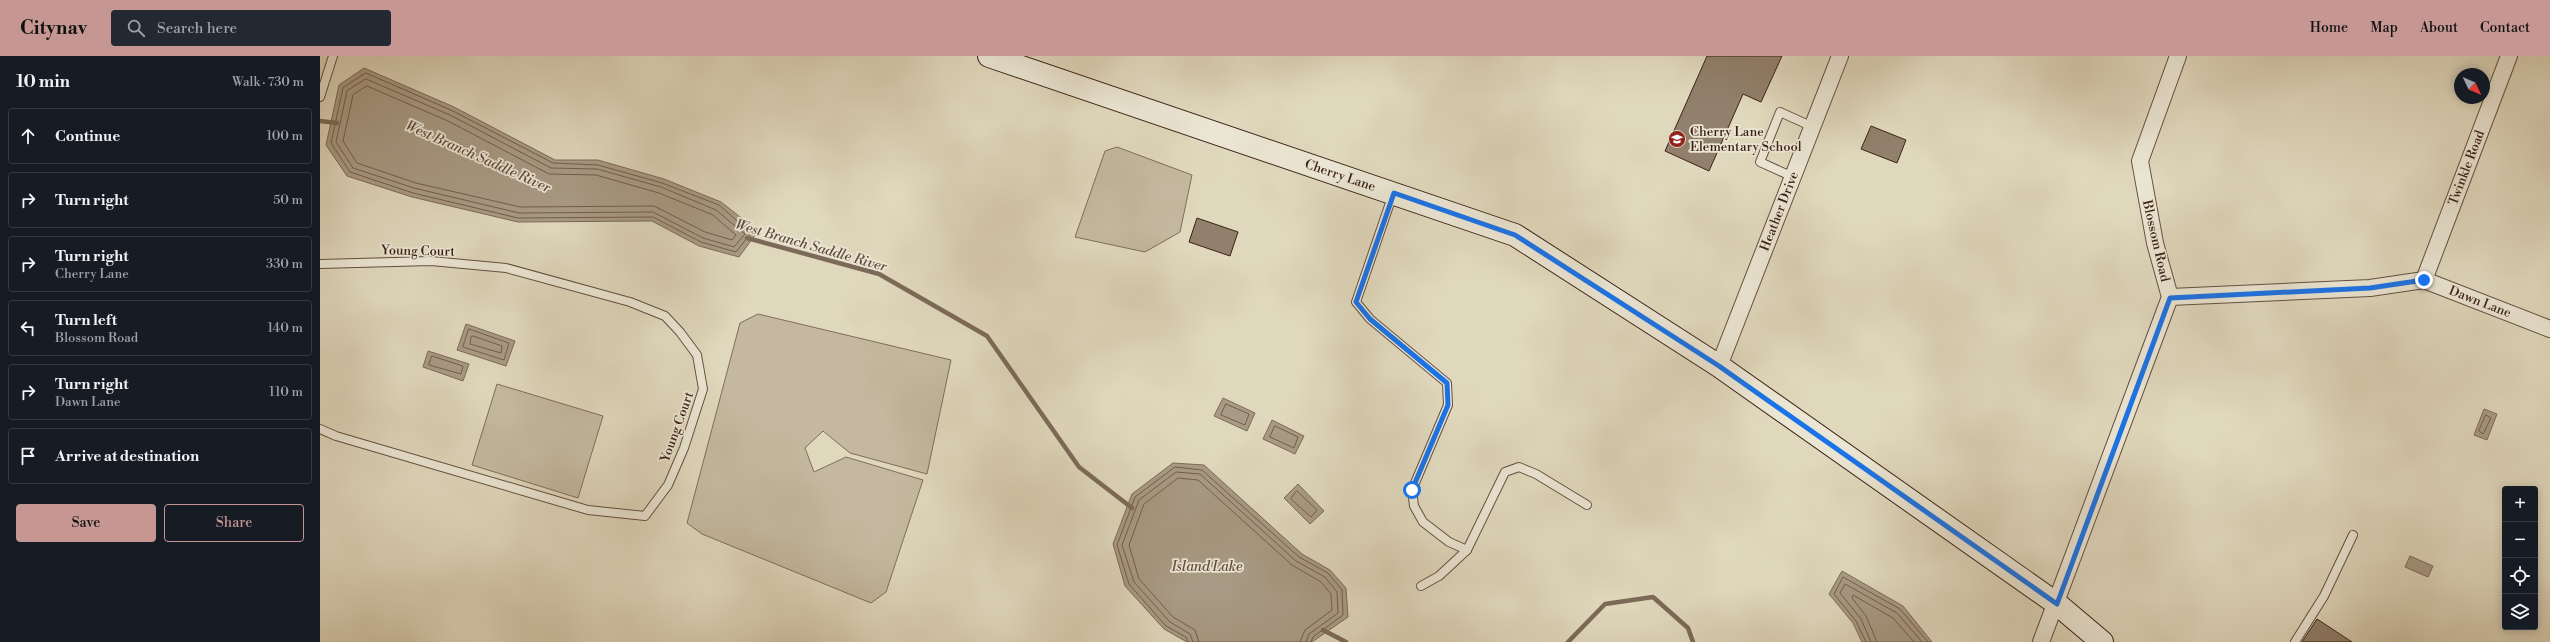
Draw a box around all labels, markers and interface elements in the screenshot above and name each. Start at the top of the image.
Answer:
search box [111,10,391,46]
text: Citynav [20,16,87,40]
icon: search [125,17,147,39]
text: Search here [157,19,237,38]
text: Home [2310,19,2348,37]
text: Map [2370,19,2398,37]
text: About [2420,19,2458,37]
text: Contact [2480,19,2530,37]
north arrow [2454,68,2490,104]
text: 10 min [16,71,70,93]
text: Walk · 730 m [232,74,304,90]
water label: West Branch Saddle River [403,117,554,198]
place label: Cherry Lane Elementary School [1690,124,1802,155]
icon: ahead [17,125,39,147]
text: Continue [55,127,120,146]
street label: Twinkle Road [2445,127,2488,208]
text: 100 m [267,128,303,144]
school or university icon: Cherry Lane Elementary School [1667,129,1687,149]
street label: Cherry Lane [1303,156,1378,195]
street label: Heather Drive [1757,169,1802,253]
icon: right [17,189,39,211]
text: Turn right [55,191,129,210]
text: 50 m [273,192,303,208]
street label: Blossom Road [2139,198,2173,284]
water label: West Branch Saddle River [733,216,890,277]
street label: Young Court [380,242,455,260]
text: Turn right [55,247,129,266]
icon: right [17,253,39,275]
text: 330 m [266,256,303,272]
text: Cherry Lane [55,266,129,282]
route end [2415,271,2433,289]
street label: Dawn Lane [2447,282,2514,321]
text: Turn left [55,311,117,330]
icon: left [17,317,39,339]
text: 140 m [267,320,303,336]
text: Blossom Road [55,330,138,346]
text: Turn right [55,375,129,394]
icon: right [17,381,39,403]
text: 110 m [269,384,303,400]
street label: Young Court [657,389,697,465]
text: Dawn Lane [55,394,120,410]
icon: arrive [17,445,39,467]
text: Arrive at destination [55,447,199,466]
route start [1403,481,1421,499]
map controls [2502,486,2538,630]
button: + [2502,486,2538,522]
button: Save [16,504,156,542]
button: Share [164,504,304,542]
button: − [2502,522,2538,558]
water label: Island Lake [1170,558,1243,576]
button: locate [2502,558,2538,594]
button: layers [2502,594,2538,630]

